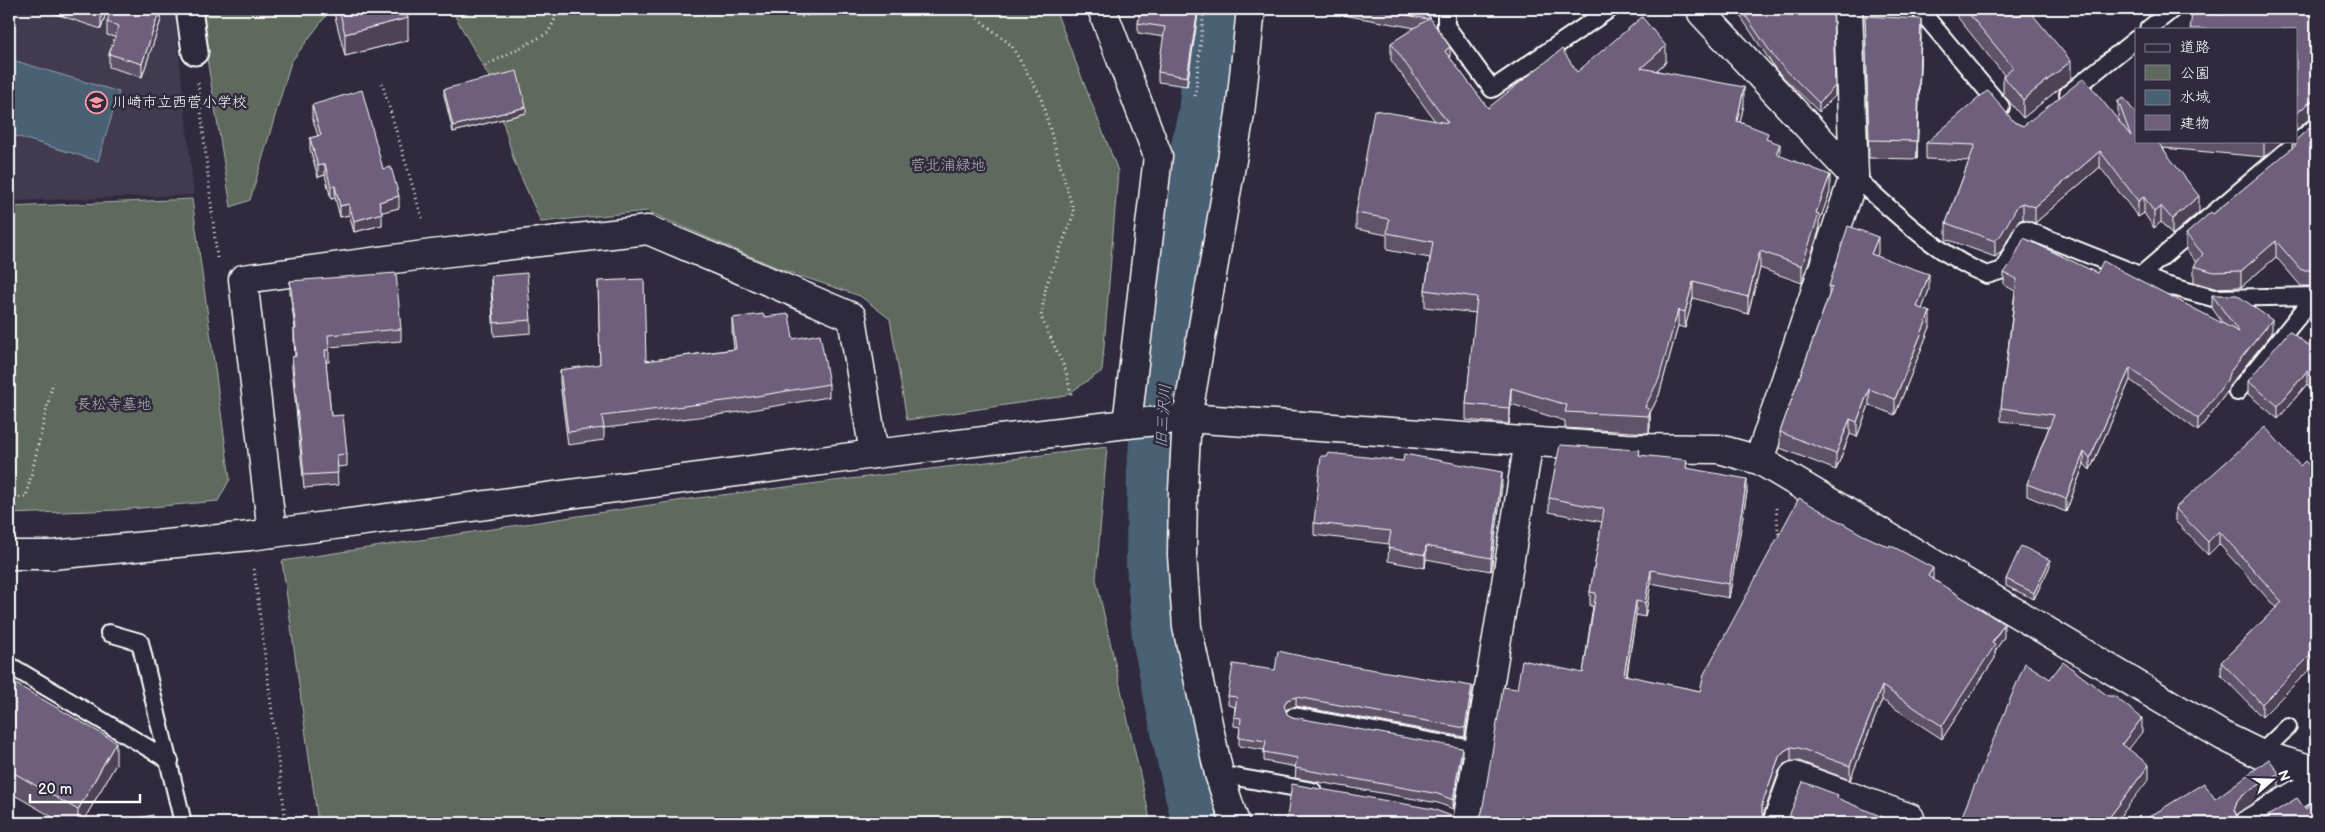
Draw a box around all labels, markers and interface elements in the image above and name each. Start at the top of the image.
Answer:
legend [2135,28,2298,142]
text: 道路 [2180,38,2210,57]
text: 公園 [2180,64,2210,83]
text: 水域 [2180,88,2210,107]
school or university icon: 川崎市立西菅小学校 [84,90,108,114]
place label: 川崎市立西菅小学校 [112,93,247,112]
text: 建物 [2180,114,2210,133]
park label: 菅北浦緑地 [910,156,986,175]
water label: 旧三沢川 [1152,383,1176,449]
park label: 長松寺墓地 [76,395,152,414]
north arrow [2248,754,2298,804]
text: N [2274,768,2294,784]
scale bar [30,772,140,804]
text: 20 m [38,780,72,799]

